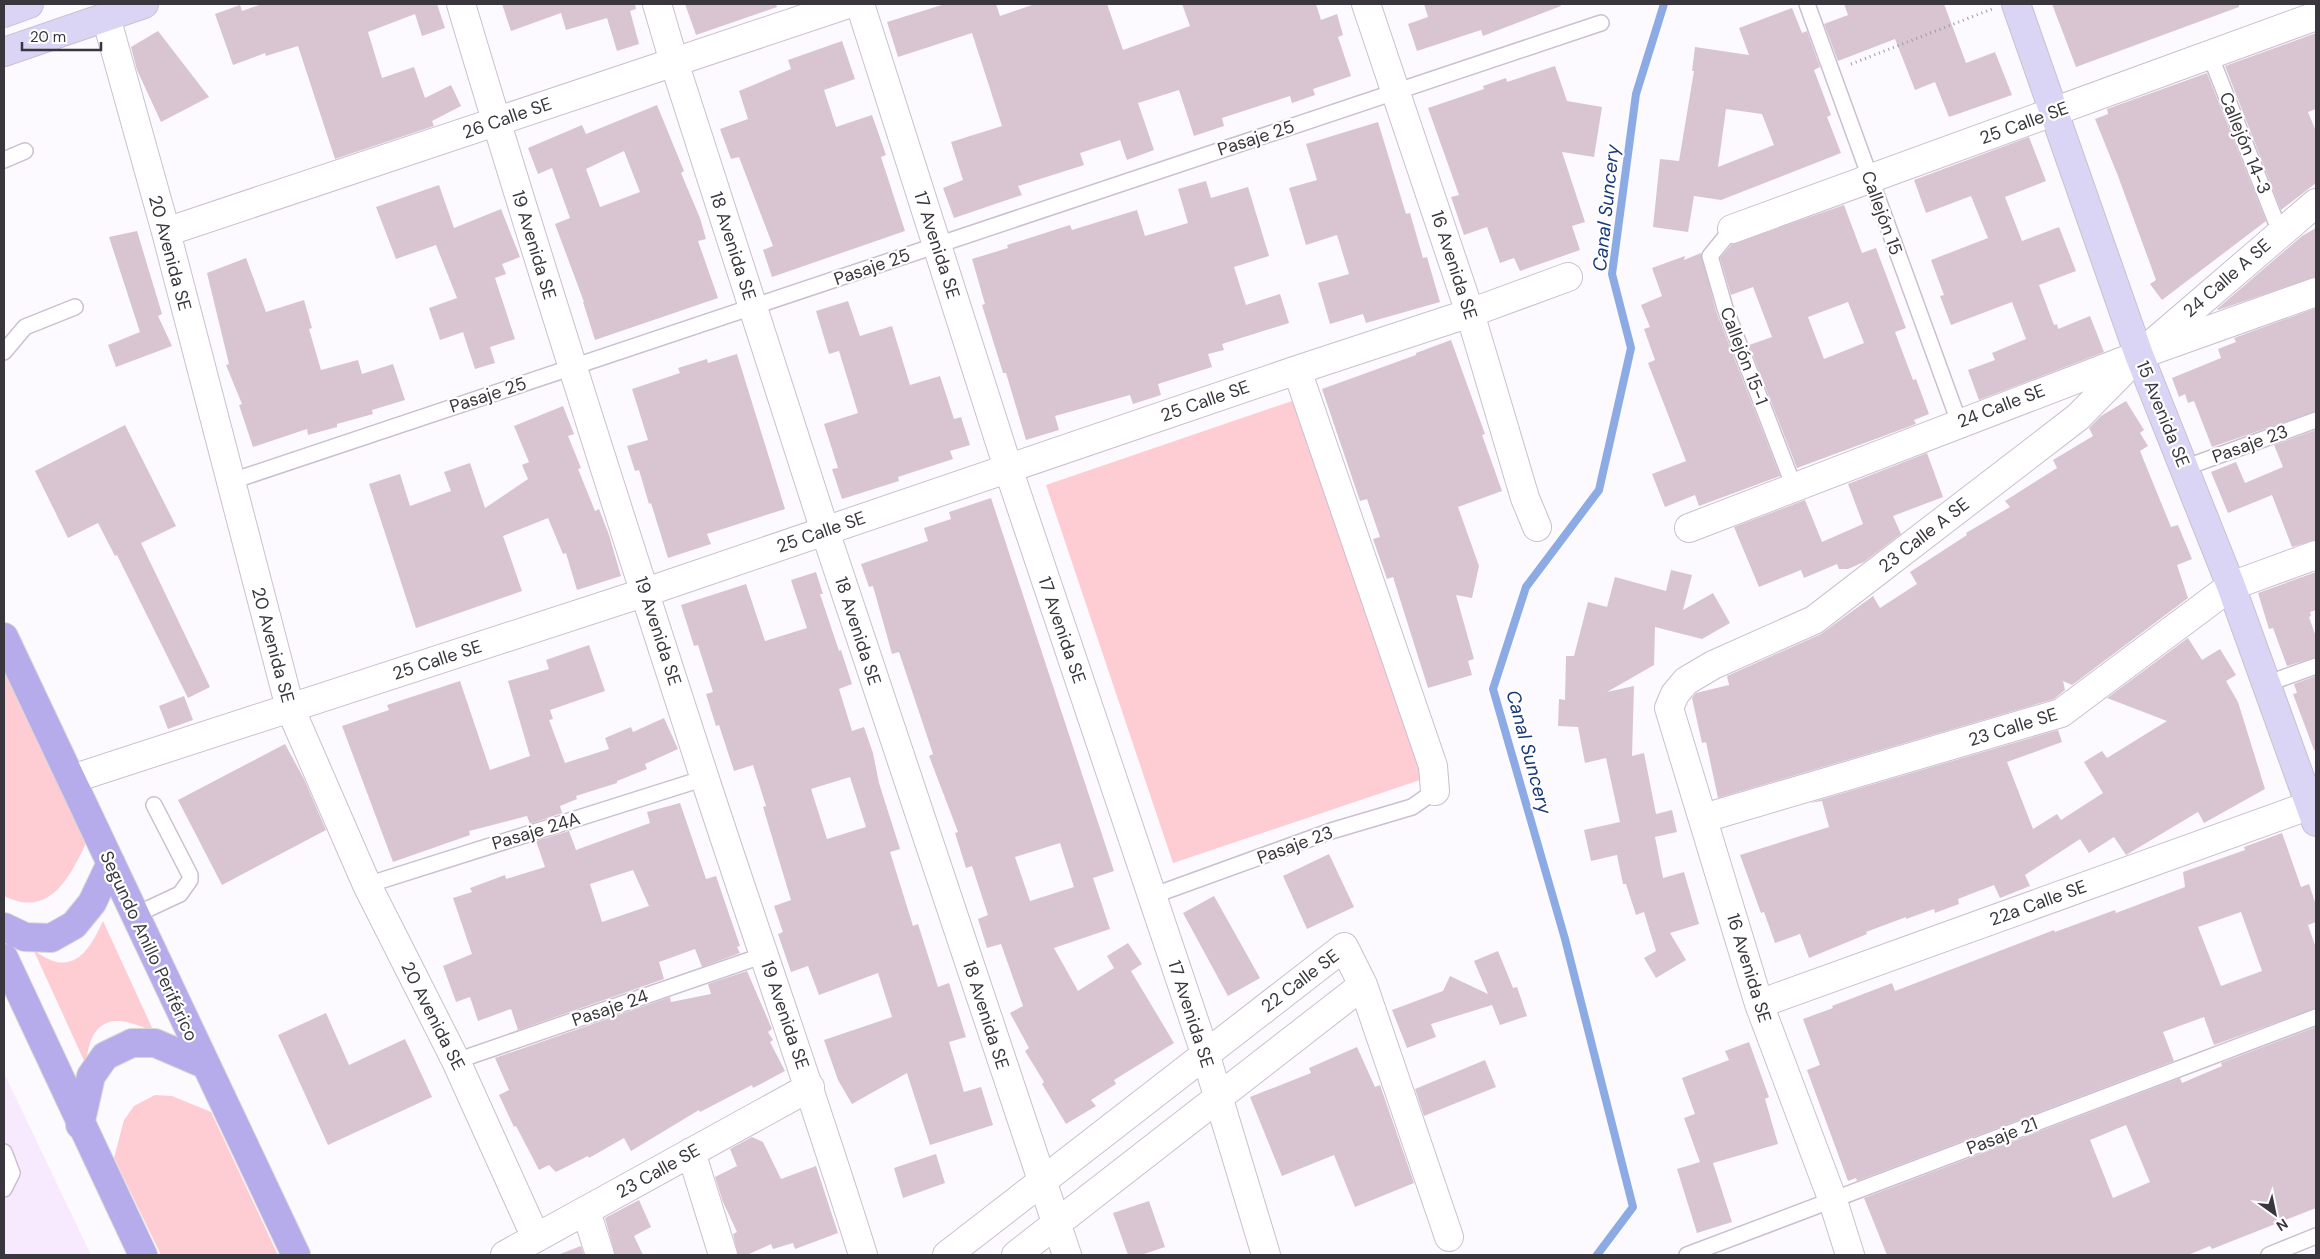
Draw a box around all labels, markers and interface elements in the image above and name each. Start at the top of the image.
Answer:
scale bar [22,20,101,52]
text: 20 m [30,27,66,47]
street label: Callejón 14-3 [2214,88,2276,198]
street label: 26 Calle SE [459,92,555,144]
street label: 25 Calle SE [1976,96,2072,150]
street label: Pasaje 25 [1215,114,1297,162]
water label: Canal Suncery [1587,142,1625,273]
street label: Callejón 15 [1856,168,1908,258]
street label: 19 Avenida SE [506,187,562,303]
street label: 17 Avenida SE [908,188,966,302]
street label: 18 Avenida SE [704,189,762,303]
street label: 20 Avenida SE [143,193,197,313]
street label: 16 Avenida SE [1425,207,1483,323]
street label: 24 Calle A SE [2178,233,2276,323]
street label: Pasaje 25 [831,243,913,291]
street label: Callejón 15-1 [1714,304,1774,408]
street label: 15 Avenida SE [2131,357,2195,471]
street label: Pasaje 25 [447,371,529,419]
street label: 25 Calle SE [1157,375,1253,427]
street label: 24 Calle SE [1954,378,2048,434]
street label: Pasaje 23 [2209,419,2291,469]
street label: 23 Calle A SE [1874,492,1974,578]
street label: 25 Calle SE [773,506,869,558]
street label: 19 Avenida SE [629,573,687,689]
street label: 17 Avenida SE [1033,573,1091,687]
street label: 18 Avenida SE [829,574,887,688]
street label: 20 Avenida SE [246,585,300,705]
street label: 25 Calle SE [389,634,485,686]
water label: Canal Suncery [1500,687,1558,818]
street label: 23 Calle SE [1965,702,2061,752]
street label: Pasaje 24A [489,806,583,856]
street label: Pasaje 23 [1254,820,1336,870]
street label: Segundo Anillo Periférico [94,847,204,1045]
street label: 22a Calle SE [1986,874,2090,932]
street label: 16 Avenida SE [1721,910,1777,1026]
street label: 22 Calle SE [1256,944,1344,1018]
street label: 17 Avenida SE [1162,957,1220,1071]
street label: 20 Avenida SE [395,958,471,1074]
street label: 19 Avenida SE [755,958,815,1072]
street label: 18 Avenida SE [957,958,1015,1072]
street label: Pasaje 24 [569,984,651,1032]
street label: Pasaje 21 [1963,1112,2041,1160]
street label: 23 Calle SE [612,1138,704,1204]
north arrow [2250,1189,2300,1239]
text: N [2273,1215,2291,1235]

